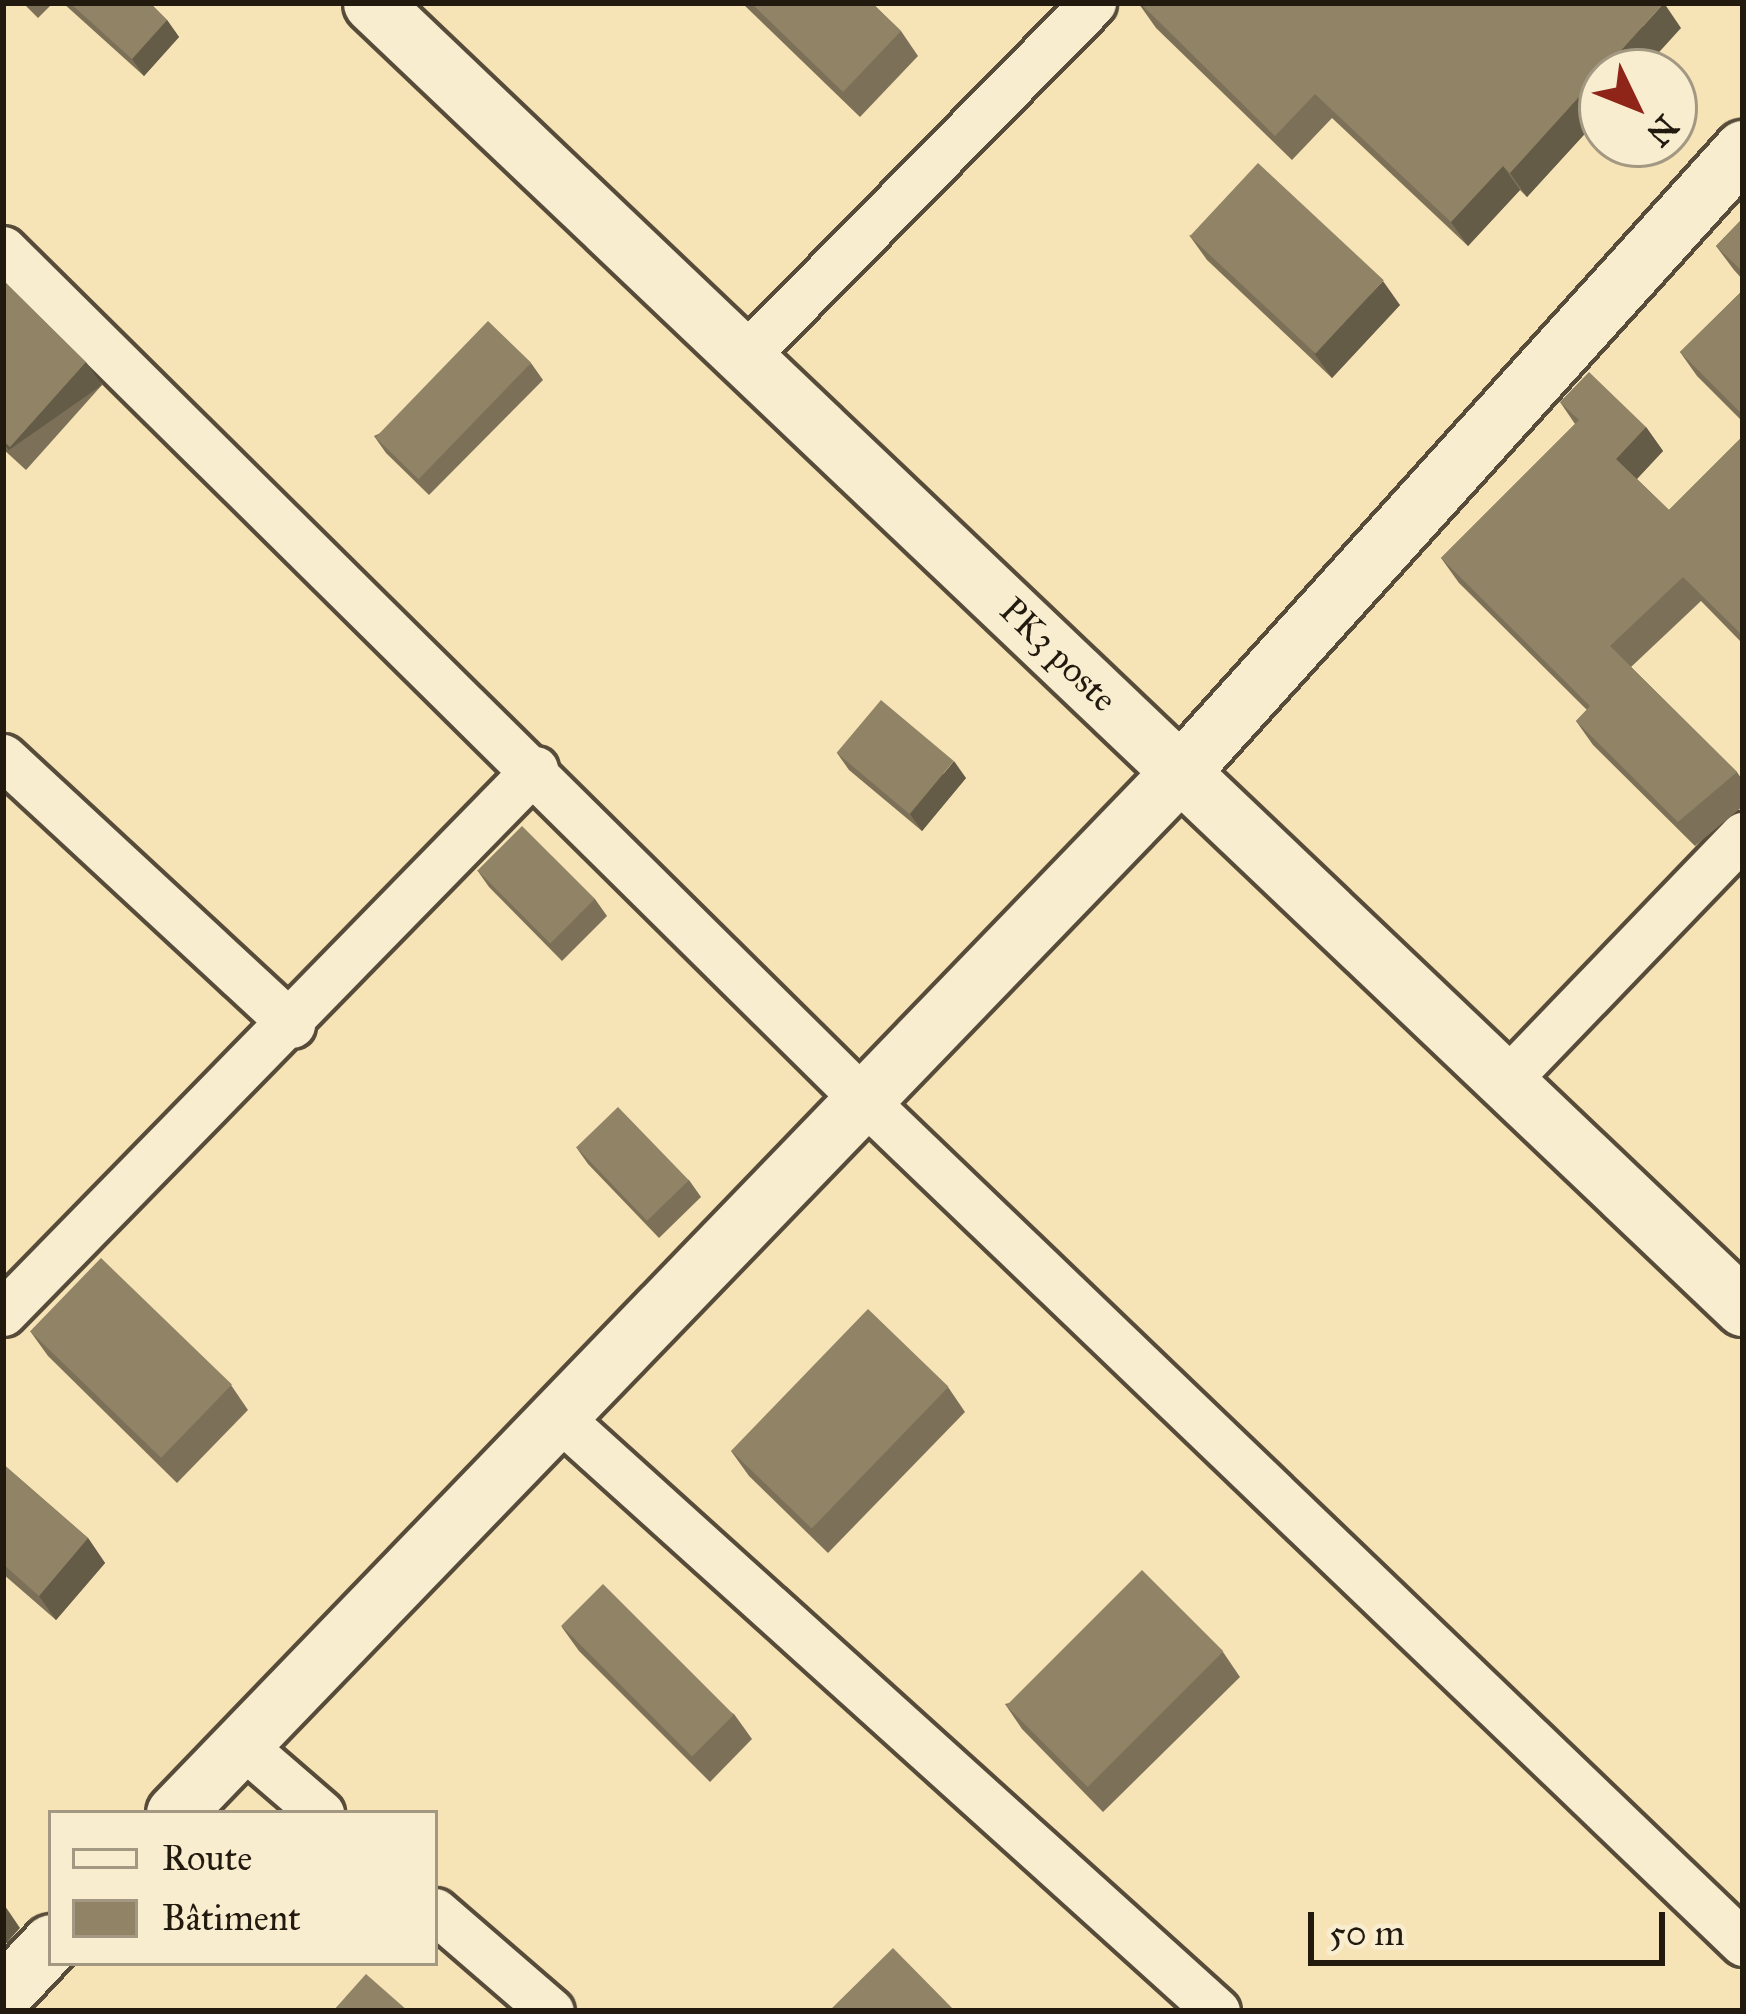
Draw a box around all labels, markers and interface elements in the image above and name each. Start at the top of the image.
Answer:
north arrow [1578,48,1698,168]
text: N [1638,107,1686,154]
street label: PK3 poste [991,589,1125,721]
legend [48,1810,438,1966]
text: Route [162,1836,252,1880]
scale bar [1314,1888,1671,1962]
text: Bâtiment [162,1896,301,1940]
text: 50 m [1329,1911,1405,1955]

